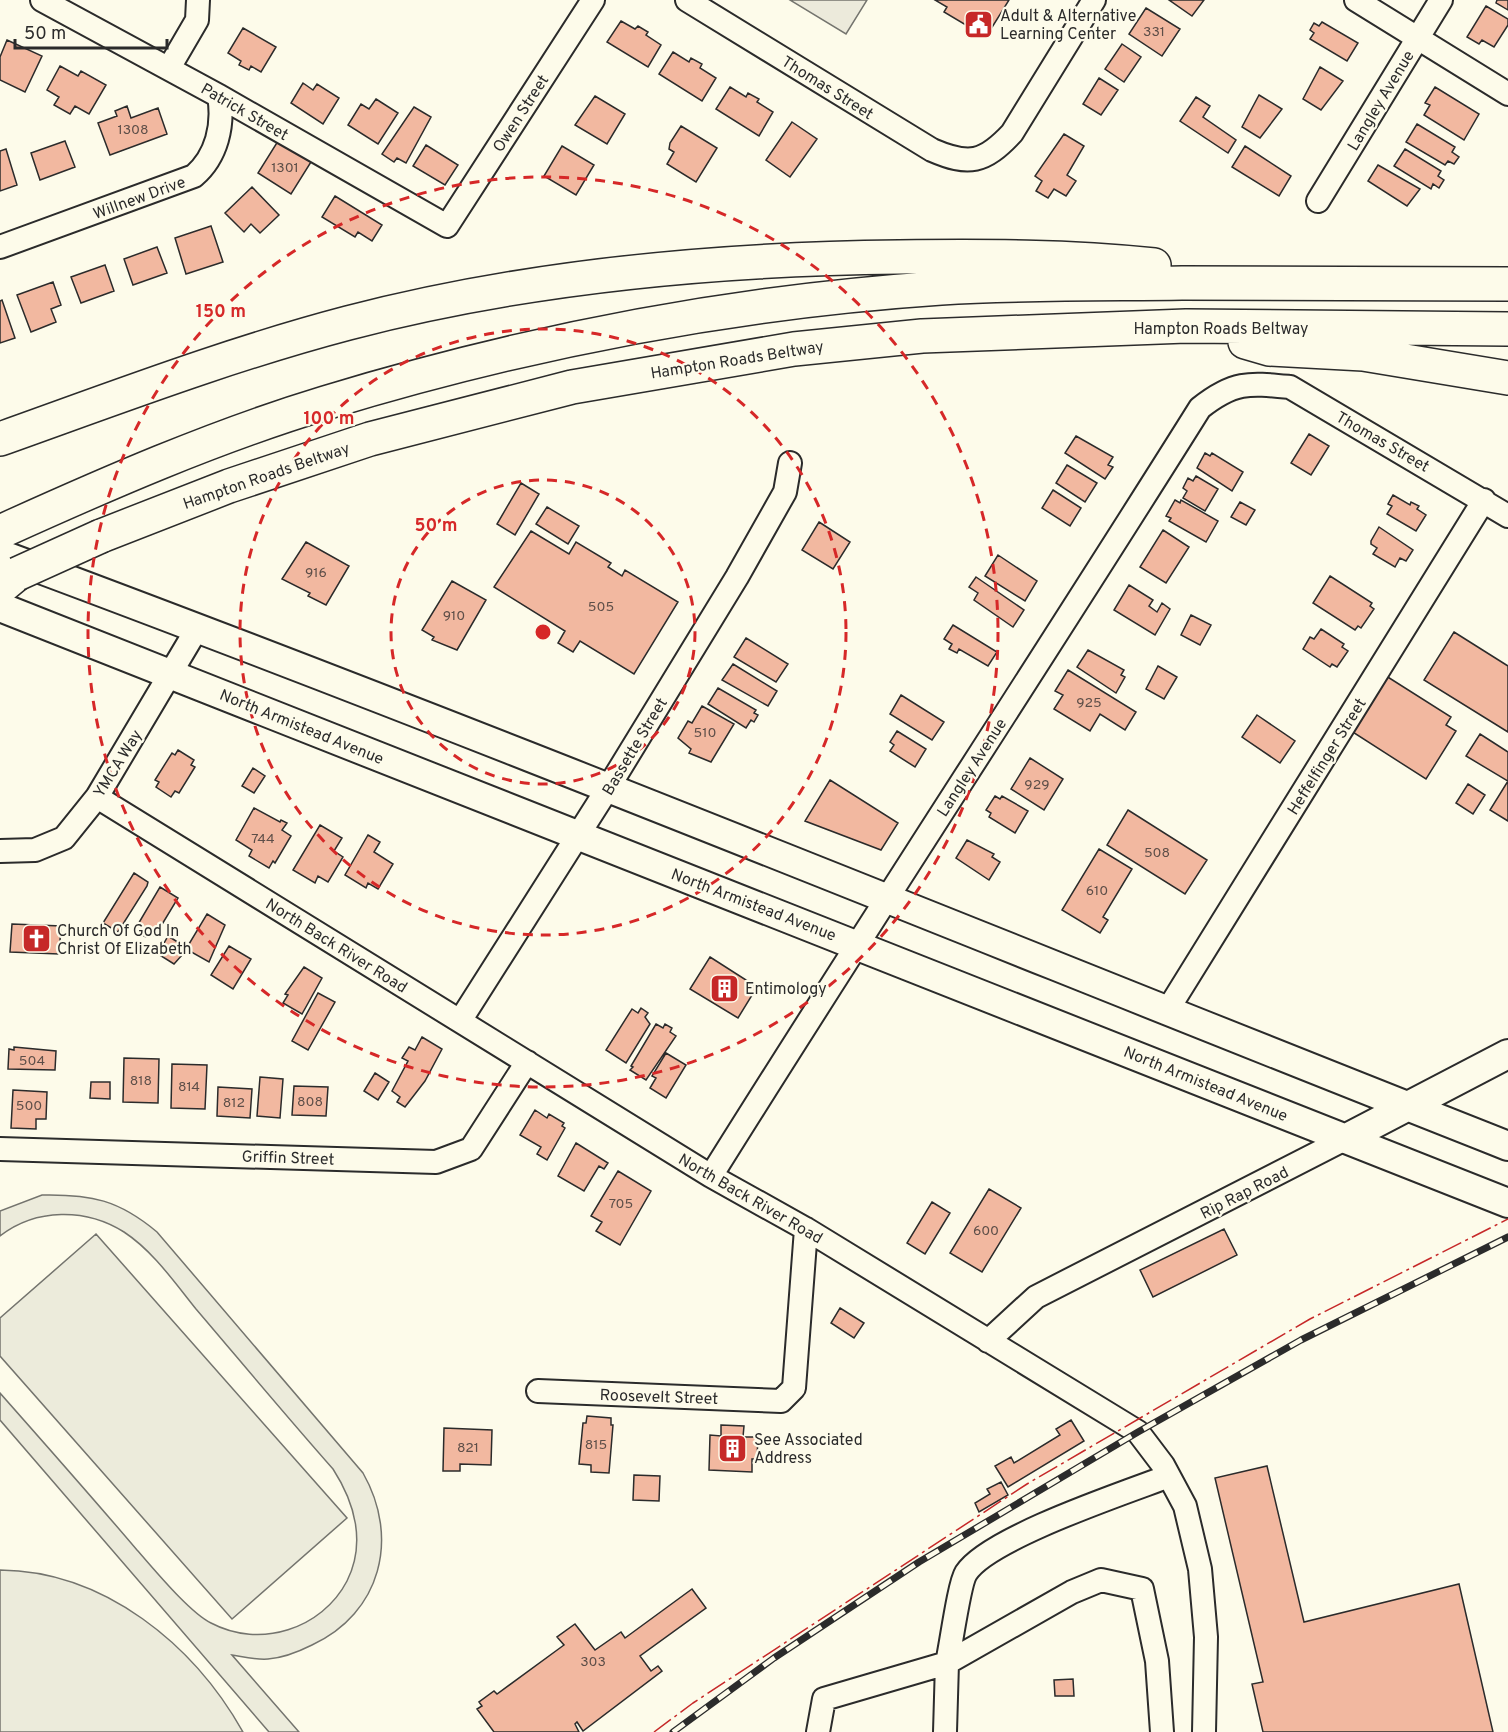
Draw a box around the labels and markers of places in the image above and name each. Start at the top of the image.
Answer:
place label: Adult & Alternative Learning Center [1000,7,1136,45]
public building icon: Adult & Alternative Learning Center [963,8,995,40]
centre of rings [533,622,553,642]
place label: Church Of God In Christ Of Elizabeth [57,922,191,960]
church icon: Church Of God In Christ Of Elizabeth [20,923,52,955]
building icon: Entimology [708,972,740,1004]
place label: Entimology [745,980,827,1000]
place label: See Associated Address [754,1431,863,1469]
building icon: See Associated Address [717,1432,749,1464]

